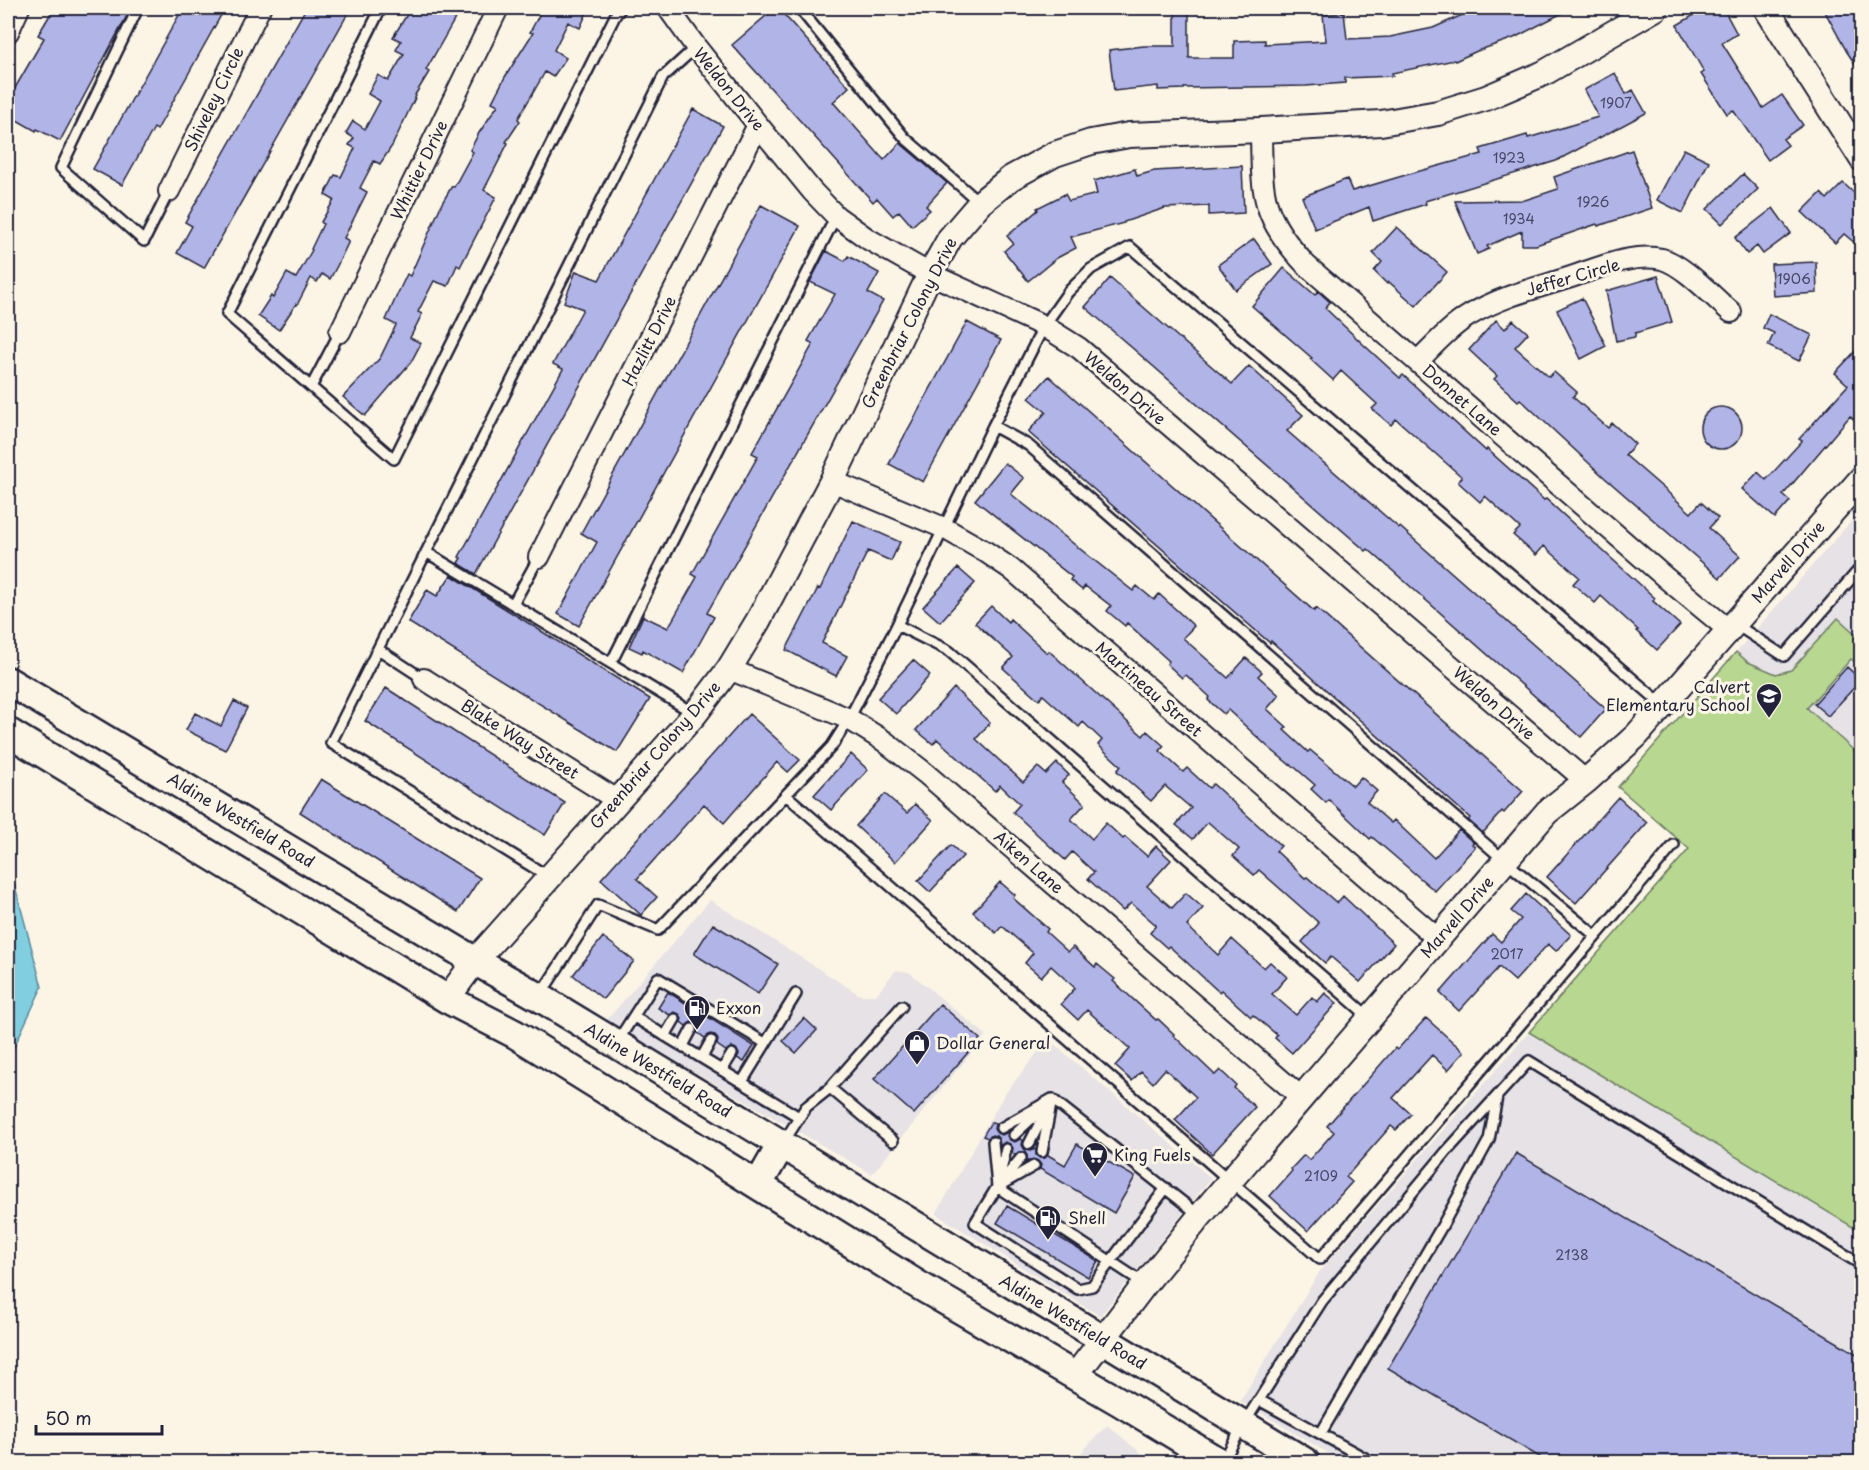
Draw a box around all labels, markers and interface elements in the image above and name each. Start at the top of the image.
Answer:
street label: Weldon Drive [689,41,771,135]
street label: Shiveley Circle [177,42,249,155]
house number: 1907 [1600,92,1632,113]
street label: Whittier Drive [384,116,453,223]
house number: 1923 [1493,147,1525,168]
house number: 1926 [1577,191,1609,212]
house number: 1934 [1503,208,1535,229]
street label: Greenbriar Colony Drive [854,233,962,412]
street label: Jeffer Circle [1523,251,1622,301]
house number: 1906 [1777,268,1811,289]
street label: Hazlitt Drive [615,291,681,390]
street label: Weldon Drive [1080,345,1172,430]
street label: Donnet Lane [1417,358,1508,441]
street label: Marvell Drive [1745,515,1830,608]
street label: Martineau Street [1091,635,1209,742]
street label: Weldon Drive [1449,660,1541,745]
place label: Calvert Elementary School [1606,674,1750,716]
street label: Greenbriar Colony Drive [583,675,725,834]
school or university icon: Calvert Elementary School [1754,681,1784,719]
street label: Blake Way Street [457,692,584,784]
street label: Aldine Westfield Road [163,766,320,873]
street label: Aiken Lane [989,824,1070,898]
street label: Marvell Drive [1414,870,1499,963]
house number: 2017 [1490,943,1524,964]
fuel station icon: Exxon [682,993,712,1031]
place label: Exxon [716,995,761,1019]
street label: Aldine Westfield Road [580,1016,737,1123]
shop icon: Dollar General [902,1028,932,1066]
place label: Dollar General [936,1030,1050,1054]
supermarket icon: King Fuels [1080,1140,1110,1178]
place label: King Fuels [1114,1142,1191,1166]
house number: 2109 [1304,1165,1338,1186]
fuel station icon: Shell [1033,1203,1063,1241]
place label: Shell [1068,1205,1106,1229]
house number: 2138 [1555,1244,1589,1265]
street label: Aldine Westfield Road [995,1268,1152,1375]
scale bar [36,1398,162,1436]
text: 50 m [45,1404,92,1431]

